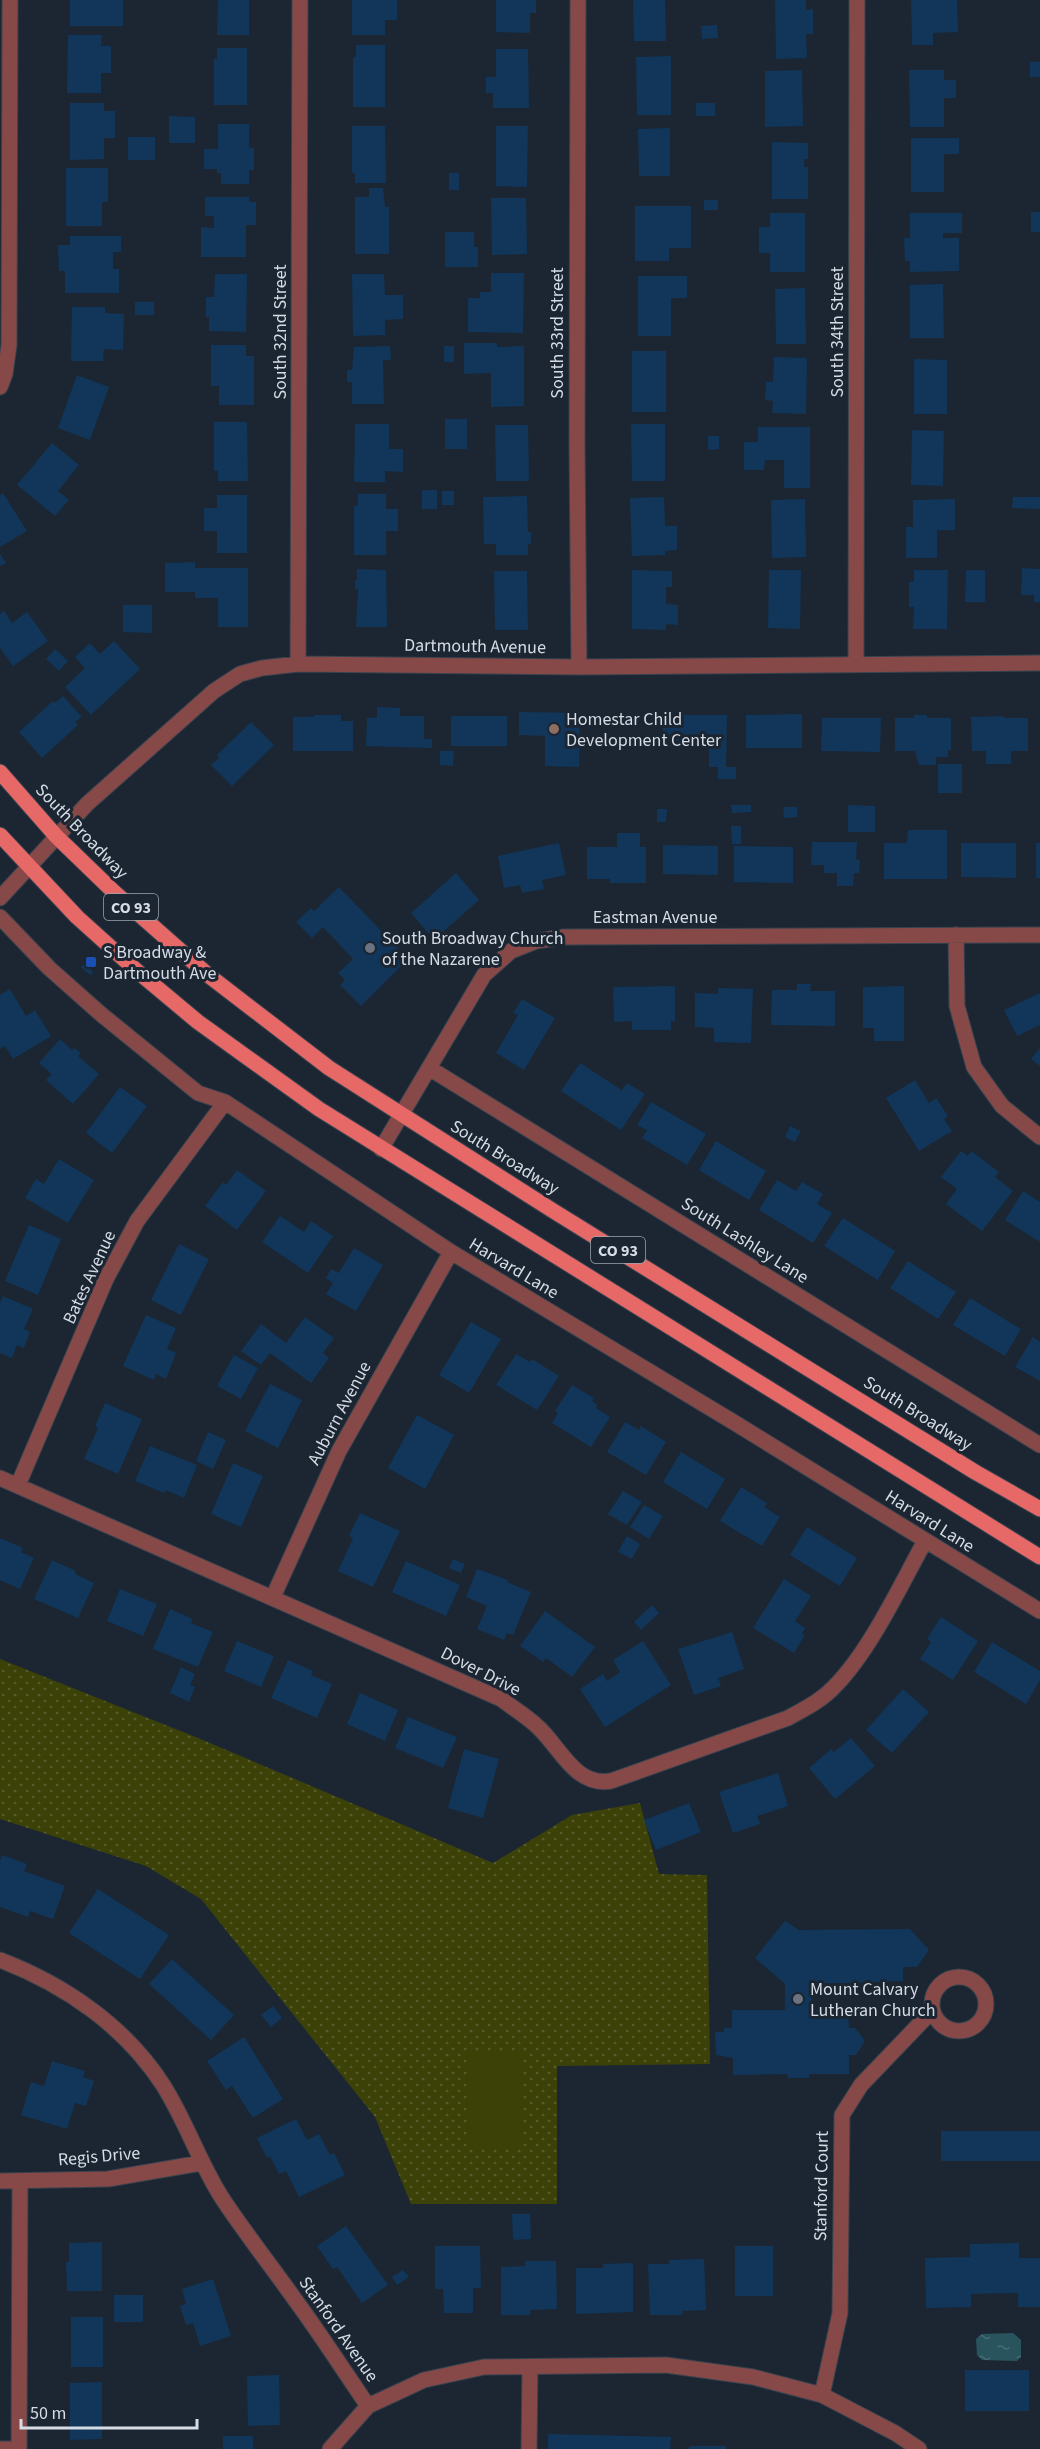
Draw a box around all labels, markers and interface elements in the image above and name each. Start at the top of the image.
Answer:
street label: South 32nd Street [268,264,293,400]
street label: South 34th Street [825,266,850,398]
street label: South 33rd Street [545,267,570,399]
street label: Dartmouth Avenue [404,633,546,660]
place label: Homestar Child Development Center [566,707,722,753]
marker: Homestar Child Development Center [547,722,561,736]
street label: South Broadway [30,778,134,885]
road number: CO 93 [104,894,158,920]
street label: Eastman Avenue [593,905,717,930]
place label: South Broadway Church of the Nazarene [382,926,564,972]
place label: S Broadway & Dartmouth Ave [103,940,216,986]
marker: South Broadway Church of the Nazarene [363,941,377,955]
marker: S Broadway & Dartmouth Ave [84,955,98,969]
street label: South Broadway [445,1114,564,1201]
street label: South Lashley Lane [676,1191,813,1290]
street label: Bates Avenue [57,1226,122,1328]
street label: Harvard Lane [464,1232,563,1305]
road number: CO 93 [591,1237,645,1263]
street label: Auburn Avenue [302,1357,377,1470]
street label: South Broadway [858,1370,977,1457]
street label: Harvard Lane [880,1484,979,1559]
street label: Dover Drive [436,1641,525,1702]
place label: Mount Calvary Lutheran Church [810,1977,935,2023]
marker: Mount Calvary Lutheran Church [791,1992,805,2006]
street label: Stanford Court [808,2131,835,2241]
street label: Regis Drive [57,2140,141,2173]
street label: Stanford Avenue [293,2271,384,2387]
scale bar [21,2392,196,2430]
text: 50 m [30,2401,66,2426]

